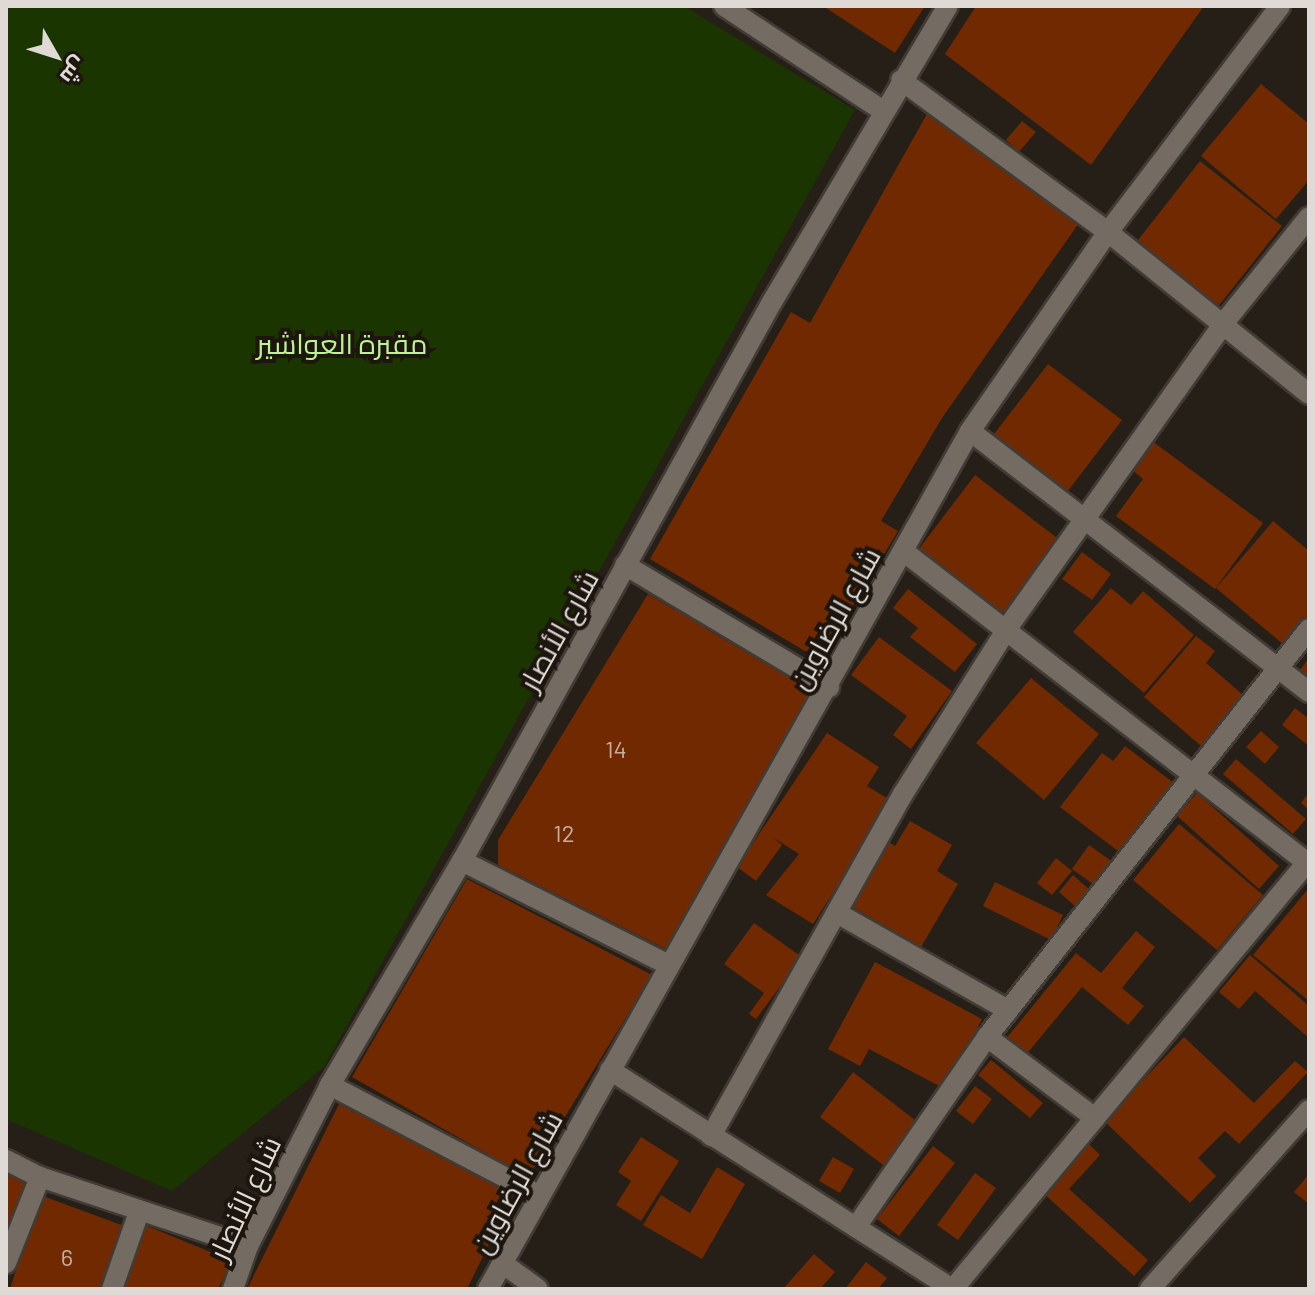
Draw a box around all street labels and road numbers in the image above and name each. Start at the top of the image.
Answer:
street label: شارع الرضاوين [781,541,887,695]
street label: شارع الأنصار [511,564,605,696]
street label: شارع الرضاوين [463,1105,569,1259]
street label: شارع الأنصار [201,1131,287,1265]

